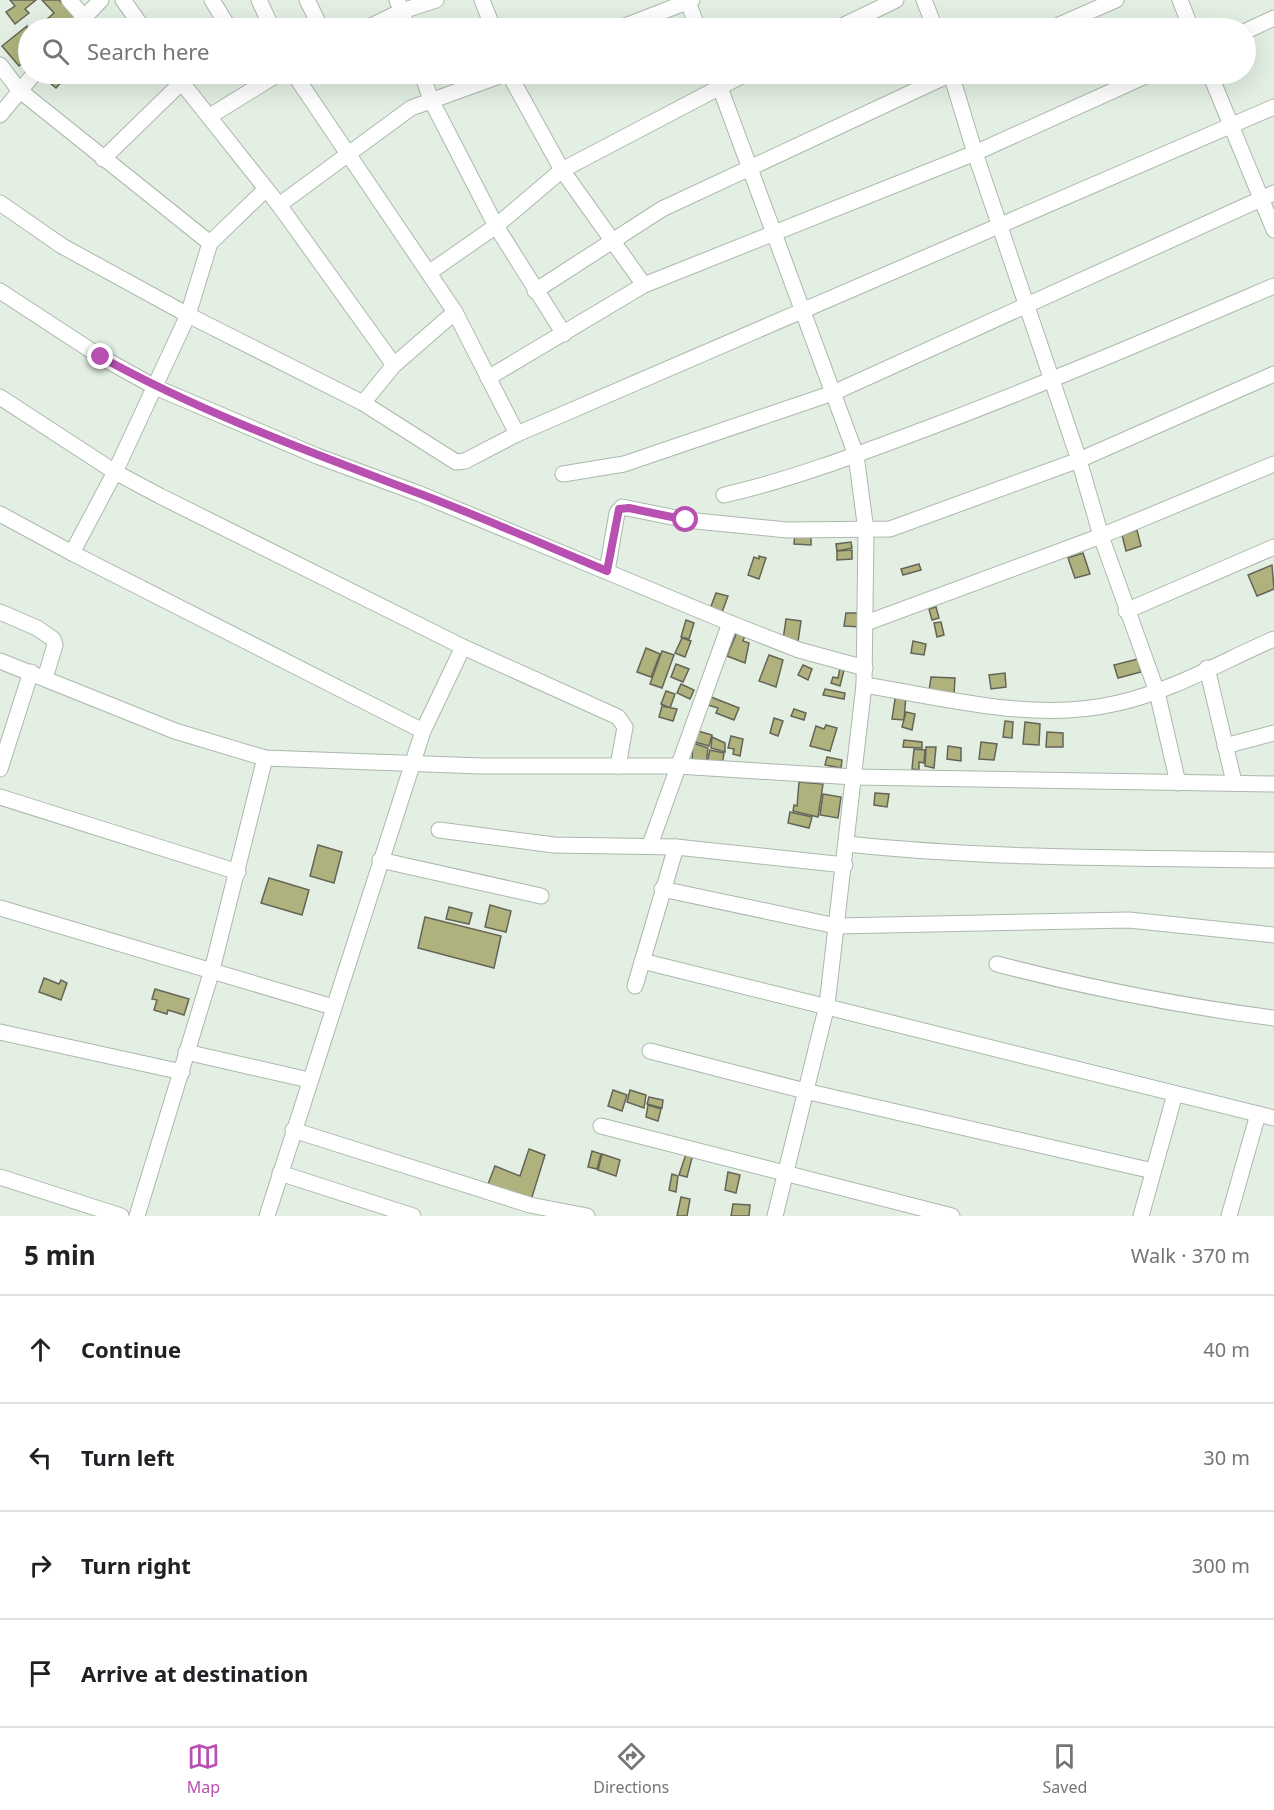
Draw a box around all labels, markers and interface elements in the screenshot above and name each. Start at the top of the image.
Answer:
search box [18,18,1256,84]
icon: search [39,35,72,68]
text: Search here [87,36,209,66]
route end [87,343,113,369]
route start [672,506,698,532]
text: 5 min [24,1237,96,1273]
text: Walk · 370 m [1131,1242,1250,1269]
icon: ahead [24,1333,57,1366]
text: Continue [81,1334,181,1364]
text: 40 m [1203,1336,1250,1363]
icon: left [24,1441,57,1474]
text: Turn left [81,1442,175,1472]
text: 30 m [1203,1444,1250,1471]
icon: right [24,1549,57,1582]
text: Turn right [81,1550,191,1580]
text: 300 m [1192,1552,1250,1579]
icon: arrive [24,1657,57,1690]
text: Arrive at destination [81,1658,308,1688]
tab: Map [187,1740,220,1798]
tab: Directions [593,1740,669,1798]
tab: Saved [1043,1740,1087,1798]

